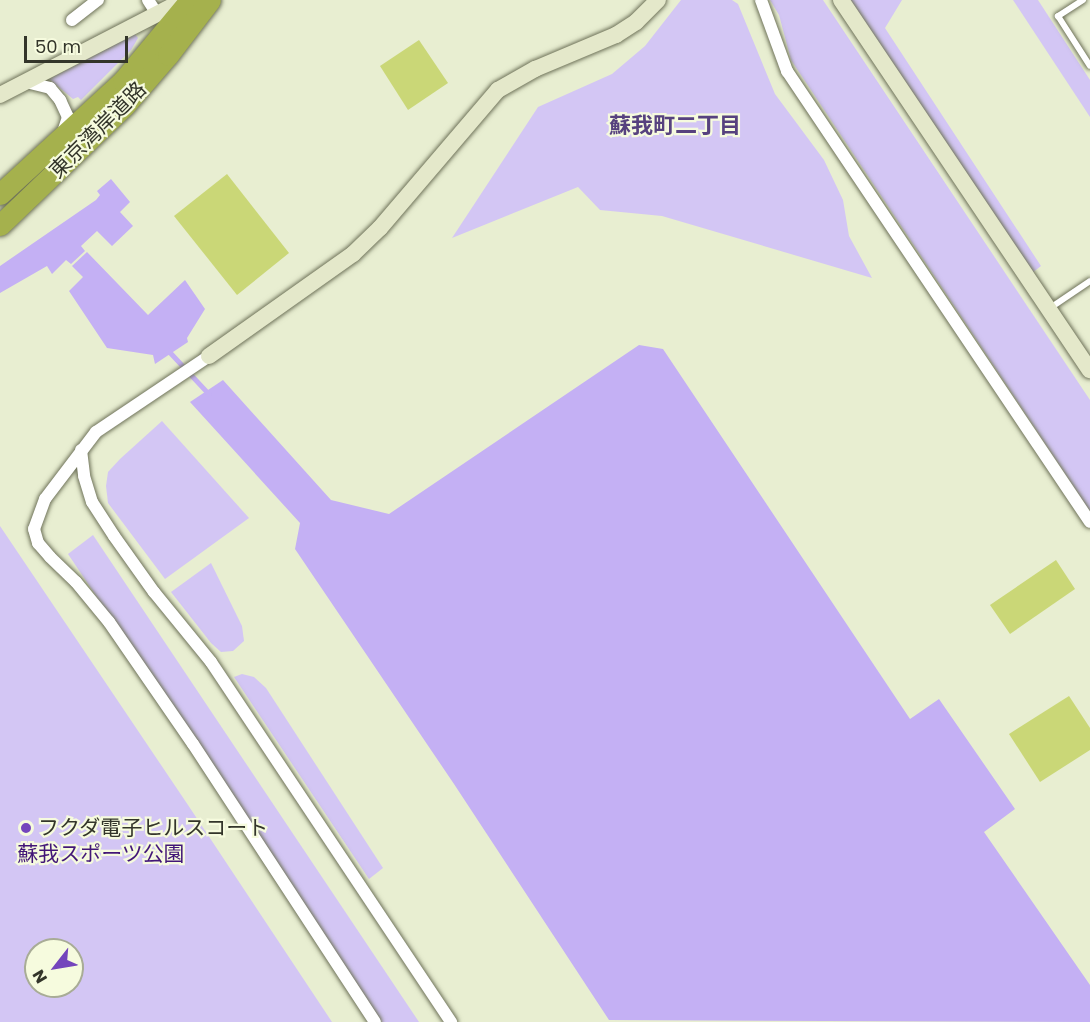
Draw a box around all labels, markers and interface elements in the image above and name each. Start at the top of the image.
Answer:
scale bar [27,24,130,62]
text: 50 m [35,34,81,59]
street label: 東京湾岸道路 [45,77,151,183]
district label: 蘇我町二丁目 [609,113,741,139]
place label: フクダ電子ヒルスコート [38,815,269,841]
marker: フクダ電子ヒルスコート [19,821,33,835]
park label: 蘇我スポーツ公園 [17,841,185,867]
north arrow [24,938,84,998]
text: N [27,965,53,988]

